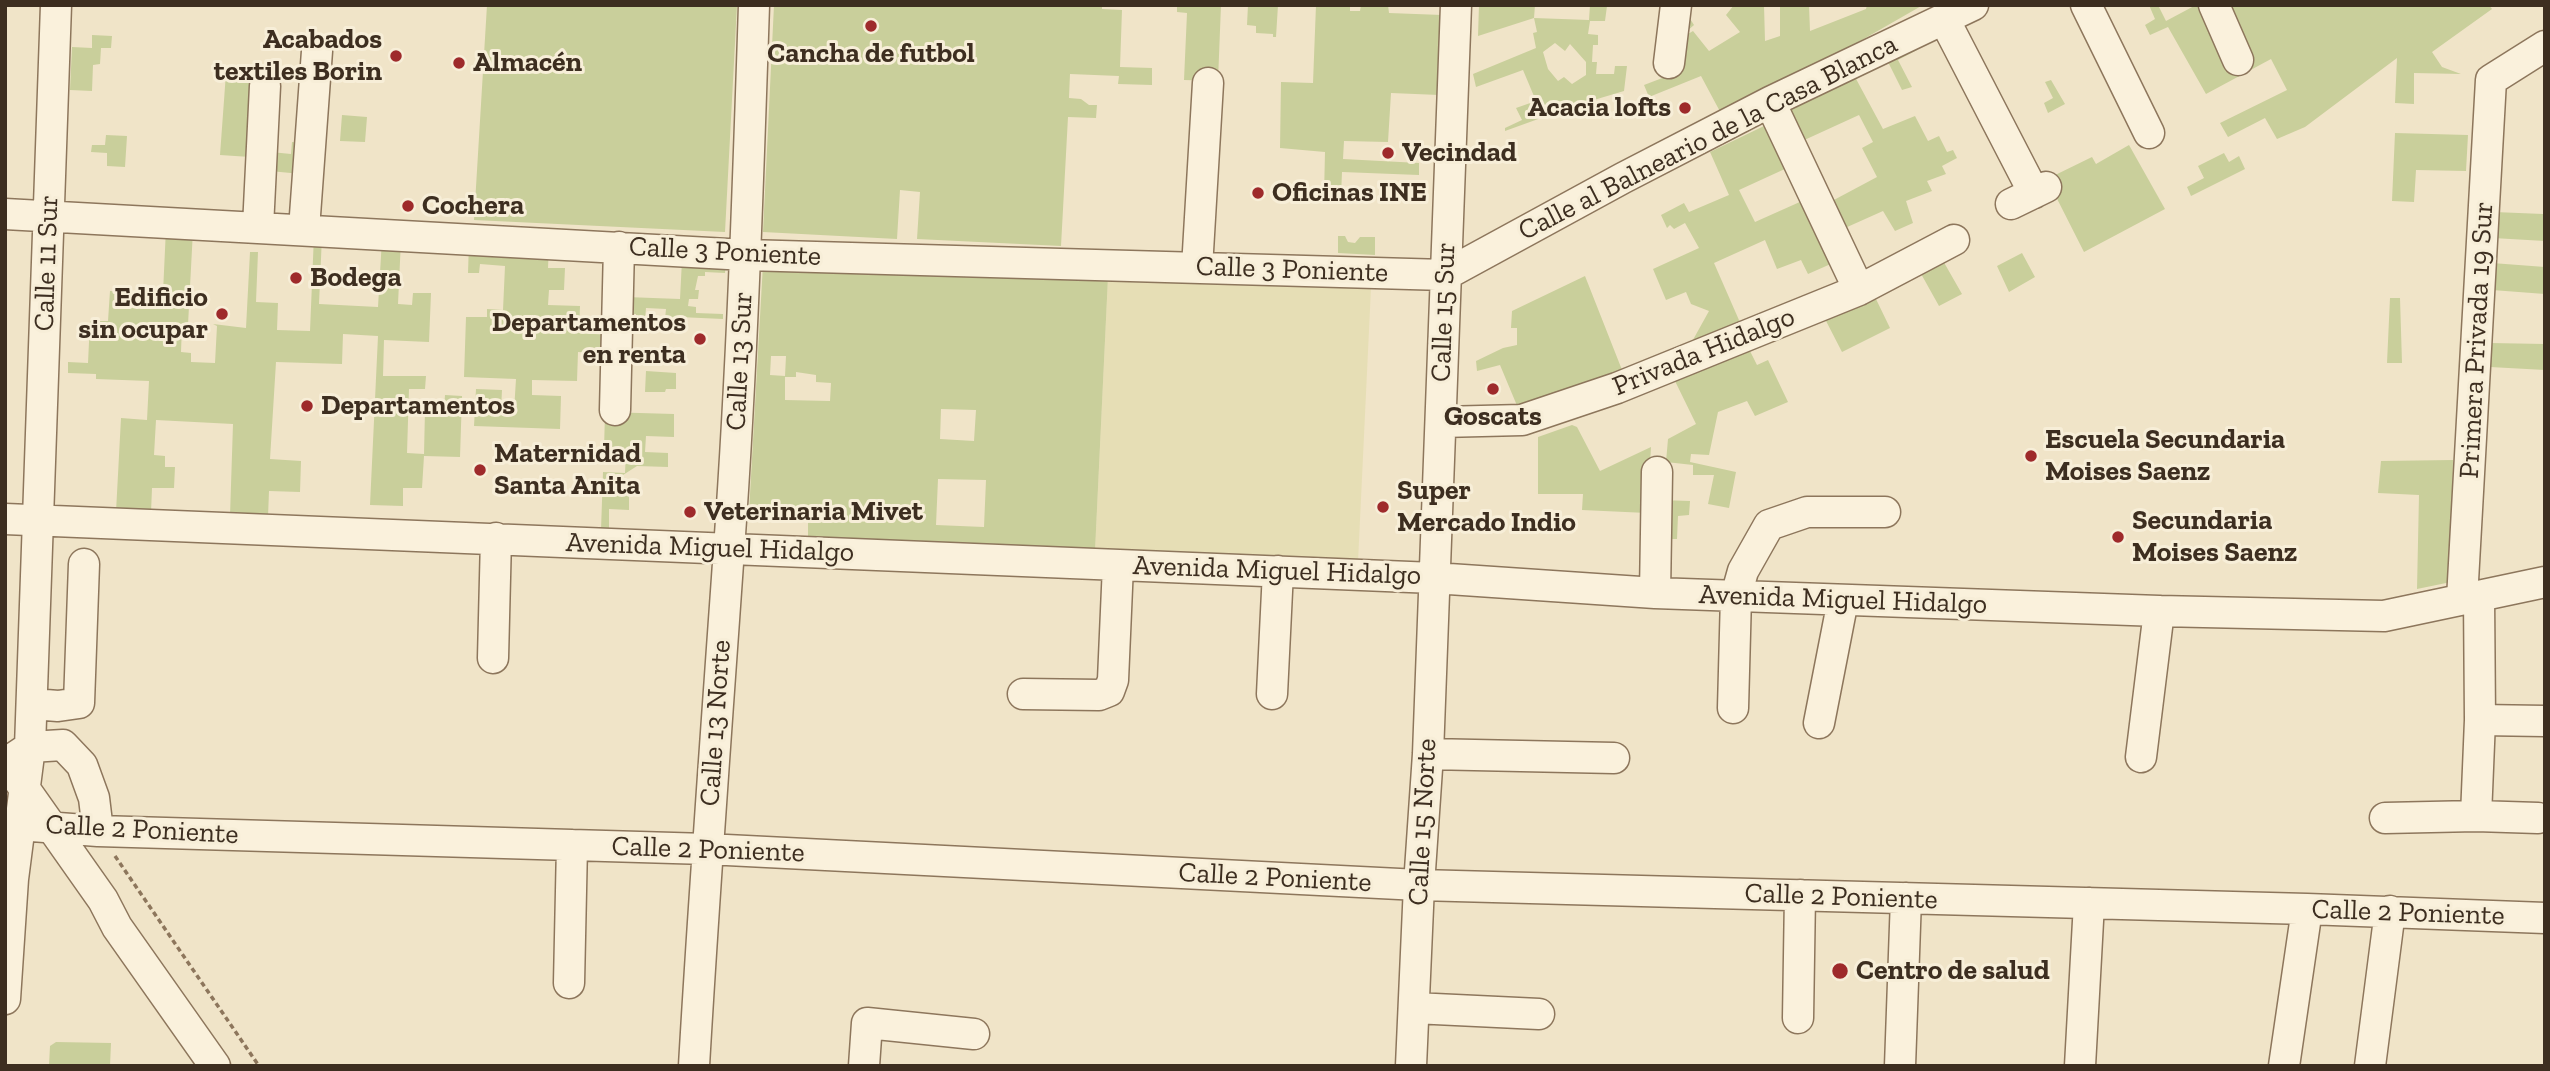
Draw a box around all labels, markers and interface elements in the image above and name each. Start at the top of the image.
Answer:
marker: Cancha de futbol [863,18,879,34]
place label: Acabados textiles Borin [214,23,382,89]
street label: Calle al Balneario de la Casa Blanca [1513,28,1903,248]
place label: Cancha de futbol [767,37,975,71]
place label: Almacén [473,46,582,80]
marker: Acabados textiles Borin [388,48,404,64]
marker: Almacén [451,55,467,71]
place label: Acacia lofts [1528,91,1671,125]
marker: Acacia lofts [1677,100,1693,116]
place label: Vecindad [1402,136,1517,170]
marker: Vecindad [1380,145,1396,161]
place label: Oficinas INE [1272,176,1427,210]
marker: Oficinas INE [1250,185,1266,201]
place label: Cochera [422,189,524,223]
street label: Calle 11 Sur [28,194,66,332]
marker: Cochera [400,198,416,214]
street label: Primera Privada 19 Sur [2453,201,2501,479]
street label: Calle 3 Poniente [628,230,822,274]
street label: Calle 15 Sur [1425,242,1463,382]
street label: Calle 3 Poniente [1195,250,1389,290]
place label: Bodega [310,261,402,295]
marker: Bodega [288,270,304,286]
place label: Edificio sin ocupar [78,281,208,347]
street label: Calle 13 Sur [720,291,760,431]
street label: Privada Hidalgo [1608,300,1800,404]
marker: Edificio sin ocupar [214,306,230,322]
place label: Departamentos en renta [492,306,686,372]
marker: Departamentos en renta [692,331,708,347]
marker: Goscats [1485,381,1501,397]
place label: Departamentos [321,389,515,423]
marker: Departamentos [299,398,315,414]
place label: Goscats [1444,400,1542,434]
place label: Escuela Secundaria Moises Saenz [2045,423,2285,489]
place label: Maternidad Santa Anita [494,437,641,503]
marker: Escuela Secundaria Moises Saenz [2023,448,2039,464]
marker: Maternidad Santa Anita [472,462,488,478]
place label: Super Mercado Indio [1397,474,1576,540]
place label: Veterinaria Mivet [704,495,923,529]
marker: Super Mercado Indio [1375,499,1391,515]
marker: Veterinaria Mivet [682,504,698,520]
place label: Secundaria Moises Saenz [2132,504,2297,570]
street label: Avenida Miguel Hidalgo [565,526,855,570]
marker: Secundaria Moises Saenz [2110,529,2126,545]
street label: Avenida Miguel Hidalgo [1132,549,1422,593]
street label: Avenida Miguel Hidalgo [1698,578,1988,622]
street label: Calle 13 Norte [693,639,739,807]
street label: Calle 15 Norte [1402,738,1444,906]
street label: Calle 2 Poniente [45,808,239,852]
street label: Calle 2 Poniente [611,830,805,870]
street label: Calle 2 Poniente [1178,856,1372,900]
street label: Calle 2 Poniente [1744,877,1938,917]
street label: Calle 2 Poniente [2311,893,2505,933]
place label: Centro de salud [1856,954,2050,988]
marker: Centro de salud [1830,961,1850,981]

